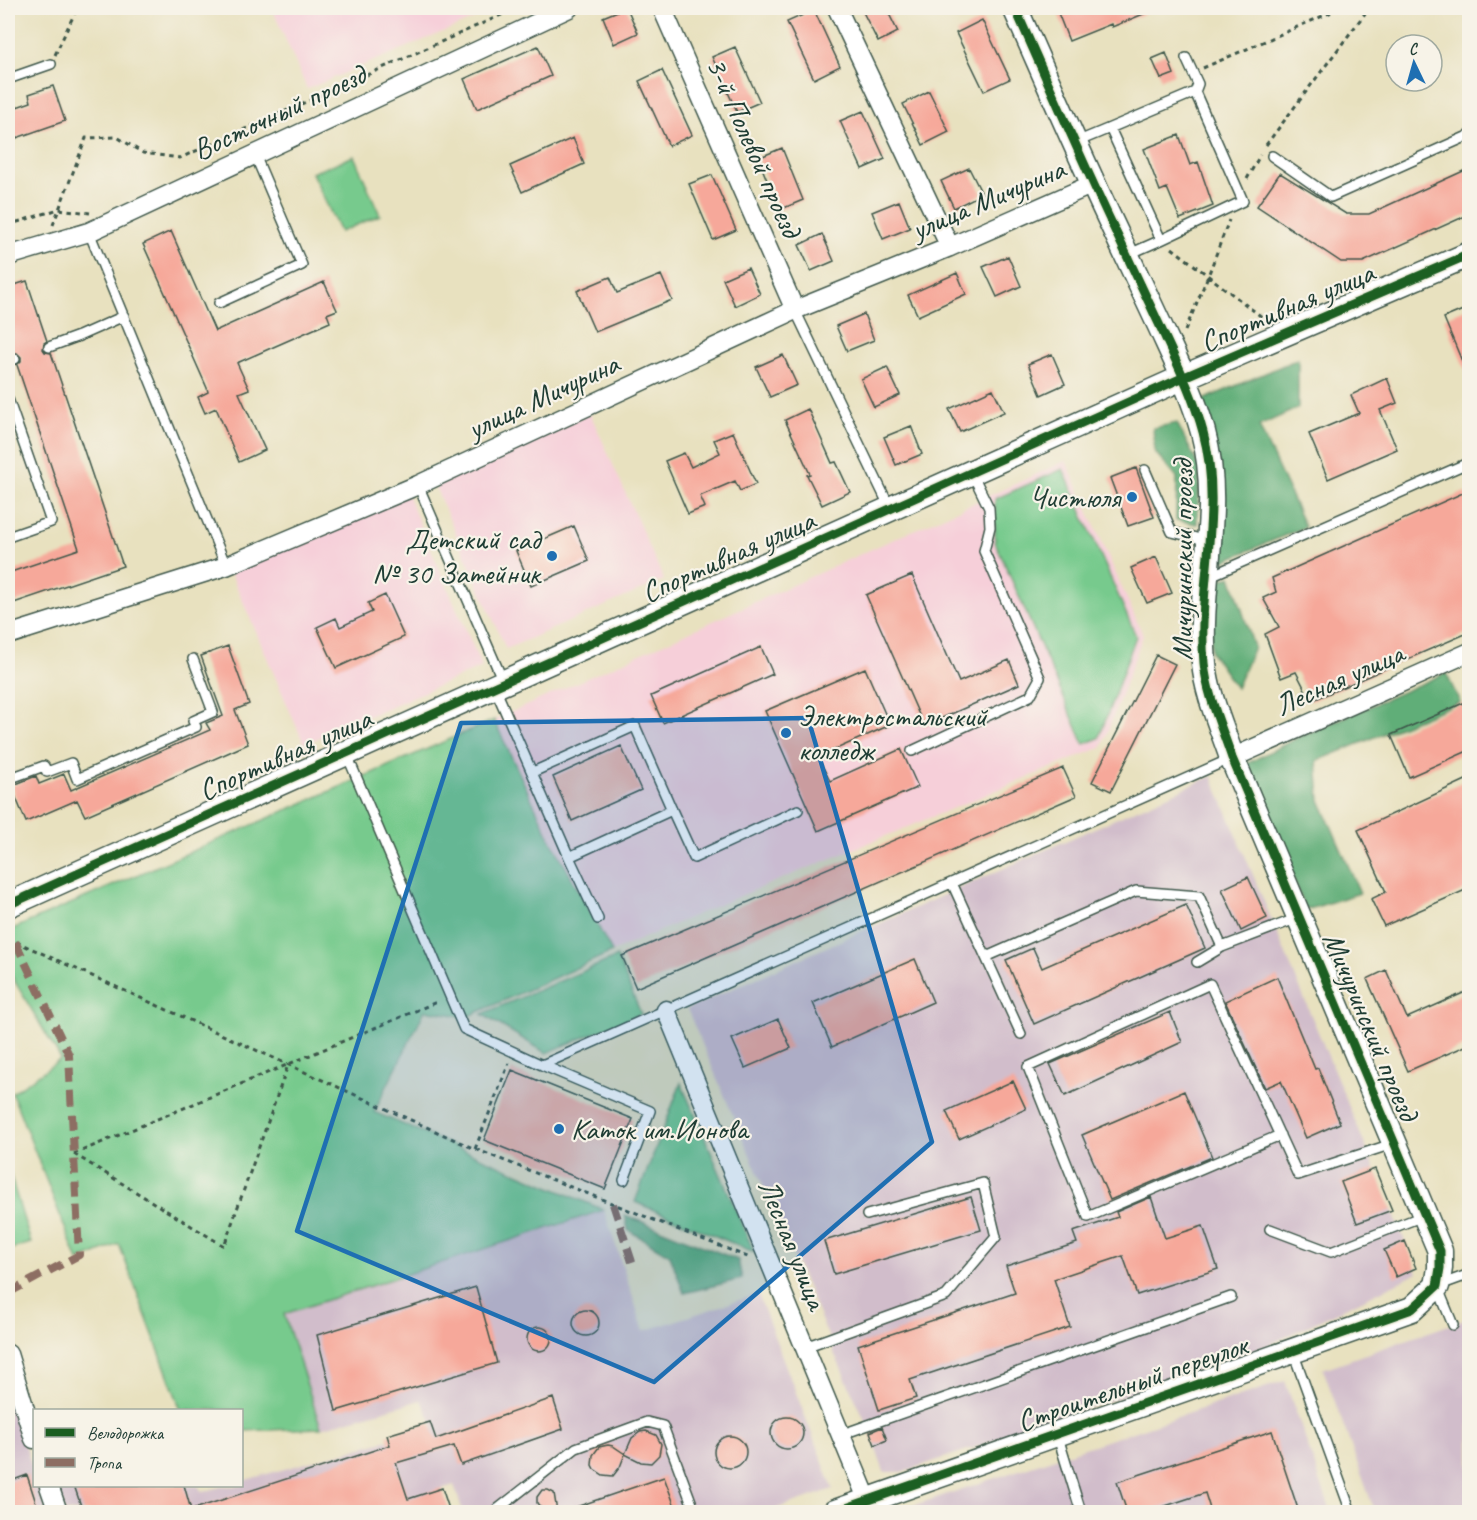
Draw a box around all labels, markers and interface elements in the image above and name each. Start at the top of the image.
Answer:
north arrow [1384,33,1444,93]
text: С [1408,39,1420,59]
street label: 3-й Полевой проезд [697,51,812,245]
street label: Восточный проезд [187,54,374,169]
street label: улица Мичурина [904,149,1072,249]
street label: Спортивная улица [1194,252,1382,361]
street label: улица Мичурина [459,344,627,449]
street label: Мичуринский проезд [1163,457,1201,660]
place label: Чистюля [1029,478,1123,516]
marker: Чистюля [1125,490,1139,504]
street label: Спортивная улица [635,500,822,611]
place label: Детский сад № 30 Затейник [372,520,542,592]
marker: Детский сад № 30 Затейник [545,549,559,563]
street label: Лесная улица [1269,633,1412,724]
place label: Электростальский колледж [798,697,988,769]
street label: Спортивная улица [192,698,379,809]
marker: Электростальский колледж [779,726,793,740]
street label: Мичуринский проезд [1314,926,1429,1128]
place label: Каток им.Ионова [571,1110,750,1148]
marker: Каток им.Ионова [552,1122,566,1136]
street label: Лесная улица [750,1173,837,1317]
street label: Строительный переулок [1012,1325,1255,1440]
legend [33,1409,243,1487]
text: Велодорожка [87,1422,165,1444]
text: Тропа [87,1452,123,1474]

